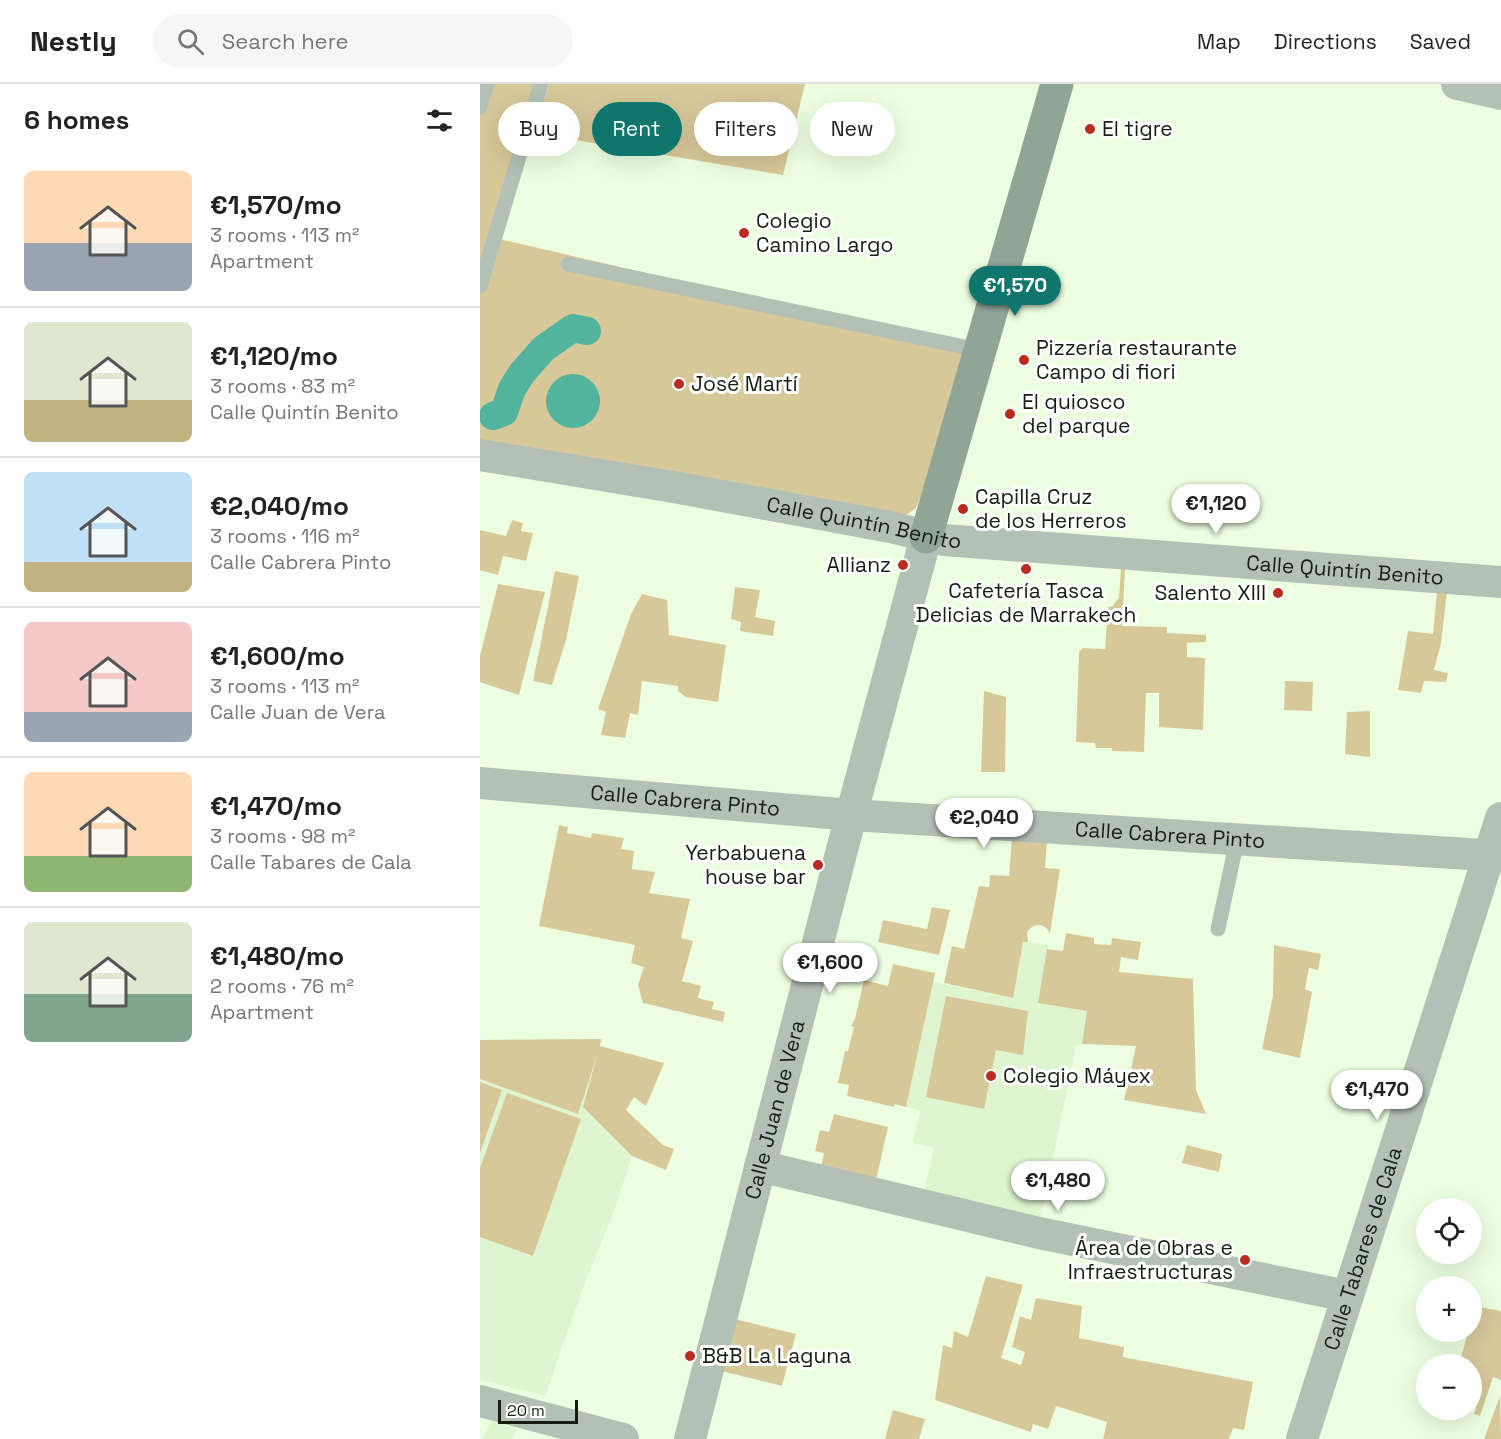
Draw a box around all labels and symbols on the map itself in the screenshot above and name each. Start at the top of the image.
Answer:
place label: El tigre [1102,115,1173,142]
marker: El tigre [1083,122,1097,136]
place label: Colegio Camino Largo [756,207,894,258]
marker: Colegio Camino Largo [737,226,751,240]
pin: €1,570 [966,266,1064,317]
place label: Pizzería restaurante Campo di fiori [1036,334,1237,385]
marker: Pizzería restaurante Campo di fiori [1017,353,1031,367]
place label: José Martí [691,370,799,397]
marker: José Martí [672,377,686,391]
place label: El quiosco del parque [1022,388,1130,439]
marker: El quiosco del parque [1003,407,1017,421]
place label: Capilla Cruz de los Herreros [975,483,1127,534]
pin: €1,120 [1167,484,1265,535]
street label: Calle Quintín Benito [764,490,962,554]
marker: Capilla Cruz de los Herreros [956,502,970,516]
street label: Calle Quintín Benito [1245,549,1445,591]
place label: Allianz [826,551,891,578]
marker: Allianz [896,558,910,572]
marker: Cafetería Tasca Delicias de Marrakech [1019,562,1033,576]
place label: Cafetería Tasca Delicias de Marrakech [916,577,1136,628]
place label: Salento XIII [1154,579,1266,606]
marker: Salento XIII [1271,586,1285,600]
street label: Calle Cabrera Pinto [589,779,781,822]
pin: €2,040 [935,798,1033,849]
street label: Calle Cabrera Pinto [1074,815,1266,854]
place label: Yerbabuena house bar [685,839,806,890]
marker: Yerbabuena house bar [811,858,825,872]
pin: €1,600 [781,943,879,994]
street label: Calle Juan de Vera [738,1017,811,1202]
place label: Colegio Máyex [1003,1062,1151,1089]
marker: Colegio Máyex [984,1069,998,1083]
pin: €1,470 [1328,1070,1426,1121]
street label: Calle Tabares de Cala [1317,1143,1408,1353]
pin: €1,480 [1009,1161,1107,1212]
place label: Área de Obras e Infraestructuras [1068,1234,1233,1285]
marker: Área de Obras e Infraestructuras [1238,1253,1252,1267]
place label: B&B La Laguna [702,1342,851,1369]
marker: B&B La Laguna [683,1349,697,1363]
scale bar [498,1397,578,1424]

